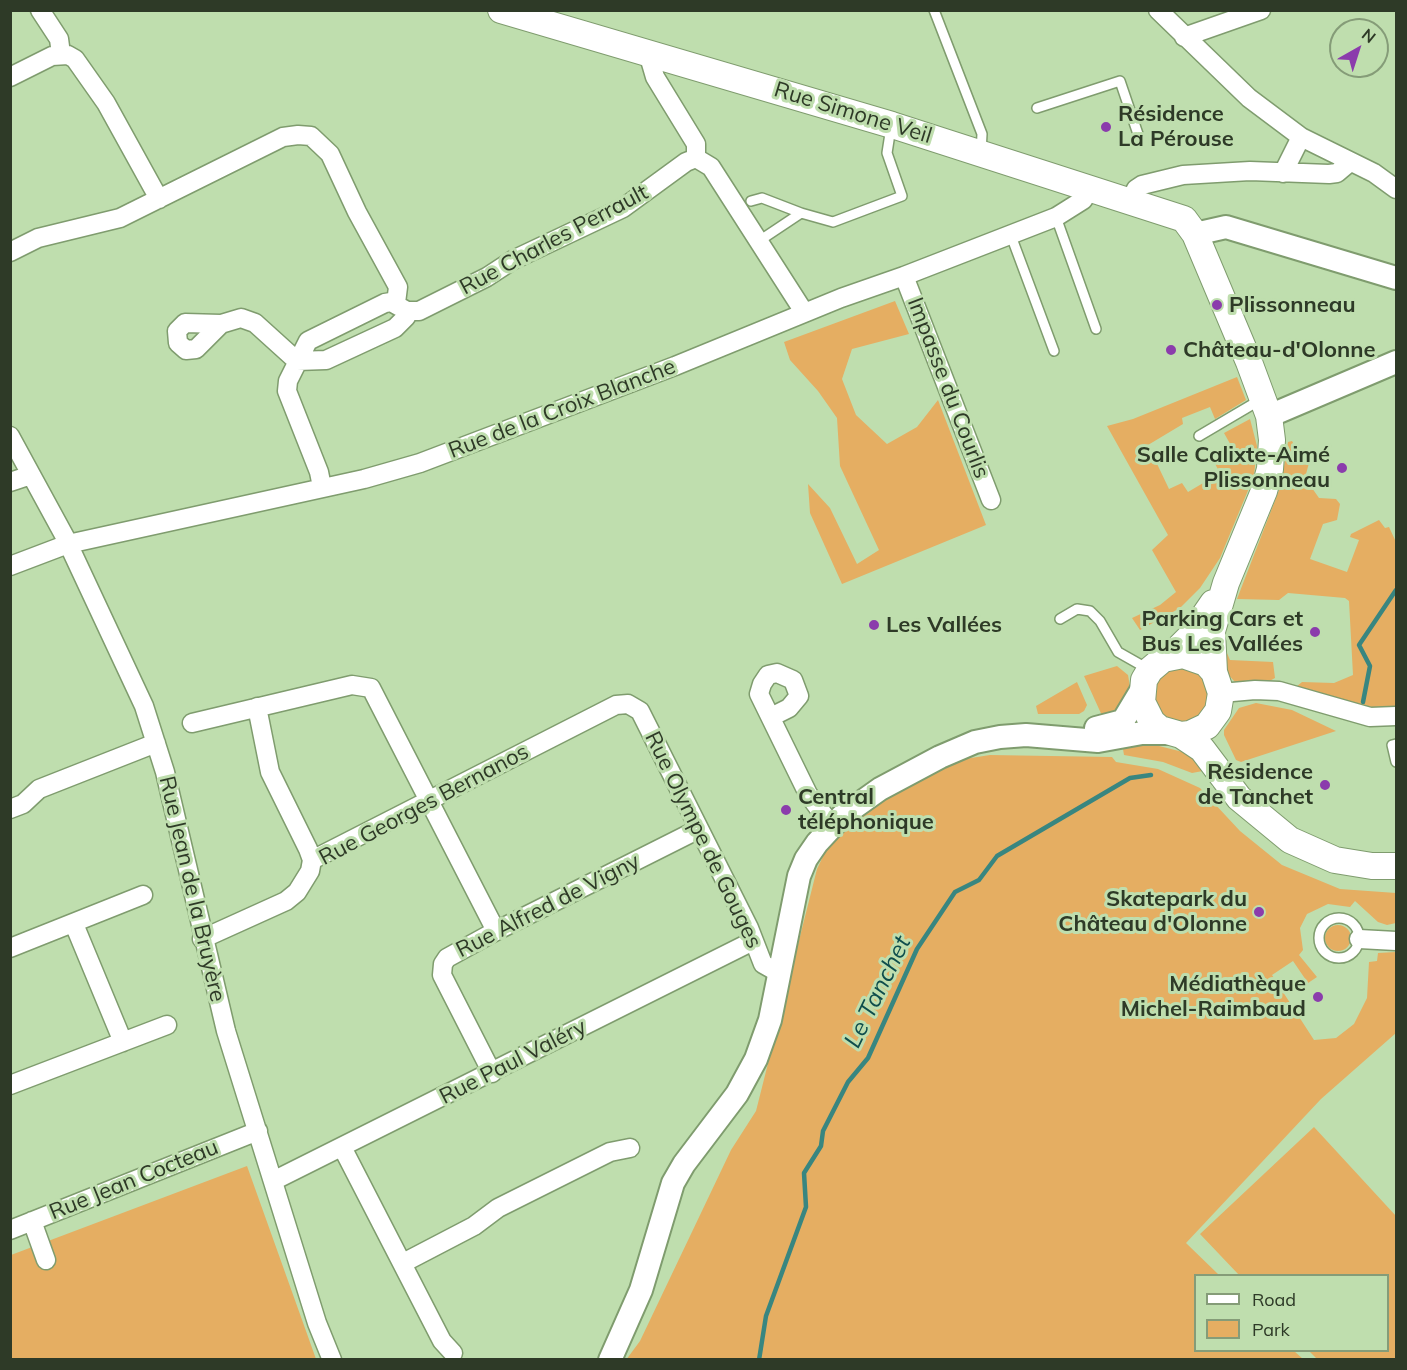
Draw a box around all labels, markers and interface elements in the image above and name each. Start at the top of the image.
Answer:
north arrow [1329,18,1389,78]
text: N [1358,24,1380,47]
street label: Rue Simone Veil [771,76,935,150]
place label: Résidence La Pérouse [1118,101,1234,152]
marker: Résidence La Pérouse [1099,120,1113,134]
street label: Rue Charles Perrault [455,179,653,301]
place label: Plissonneau [1229,292,1356,318]
street label: Impasse du Courlis [901,294,995,482]
marker: Plissonneau [1210,298,1224,312]
place label: Château-d'Olonne [1183,337,1376,363]
marker: Château-d'Olonne [1164,343,1178,357]
street label: Rue de la Croix Blanche [445,354,679,464]
place label: Salle Calixte-Aimé Plissonneau [1137,442,1330,494]
marker: Salle Calixte-Aimé Plissonneau [1335,461,1349,475]
place label: Parking Cars et Bus Les Vallées [1141,606,1303,658]
place label: Les Vallées [886,612,1002,638]
marker: Les Vallées [867,618,881,632]
marker: Parking Cars et Bus Les Vallées [1308,625,1322,639]
street label: Rue Olympe de Gouges [639,727,767,953]
street label: Rue Georges Bernanos [315,739,533,871]
place label: Résidence de Tanchet [1198,759,1313,810]
street label: Rue Jean de la Bruyère [153,774,231,1004]
marker: Résidence de Tanchet [1318,778,1332,792]
place label: Central téléphonique [798,784,934,836]
marker: Central téléphonique [779,803,793,817]
street label: Rue Alfred de Vigny [452,848,644,964]
place label: Skatepark du Château d'Olonne [1058,886,1247,938]
marker: Skatepark du Château d'Olonne [1252,905,1266,919]
water label: Le Tanchet [839,931,917,1053]
place label: Médiathèque Michel-Raimbaud [1121,971,1306,1022]
marker: Médiathèque Michel-Raimbaud [1311,990,1325,1004]
street label: Rue Paul Valéry [435,1014,591,1110]
street label: Rue Jean Cocteau [46,1134,222,1226]
legend [1194,1274,1389,1352]
text: Road [1252,1288,1296,1311]
text: Park [1252,1318,1290,1341]

